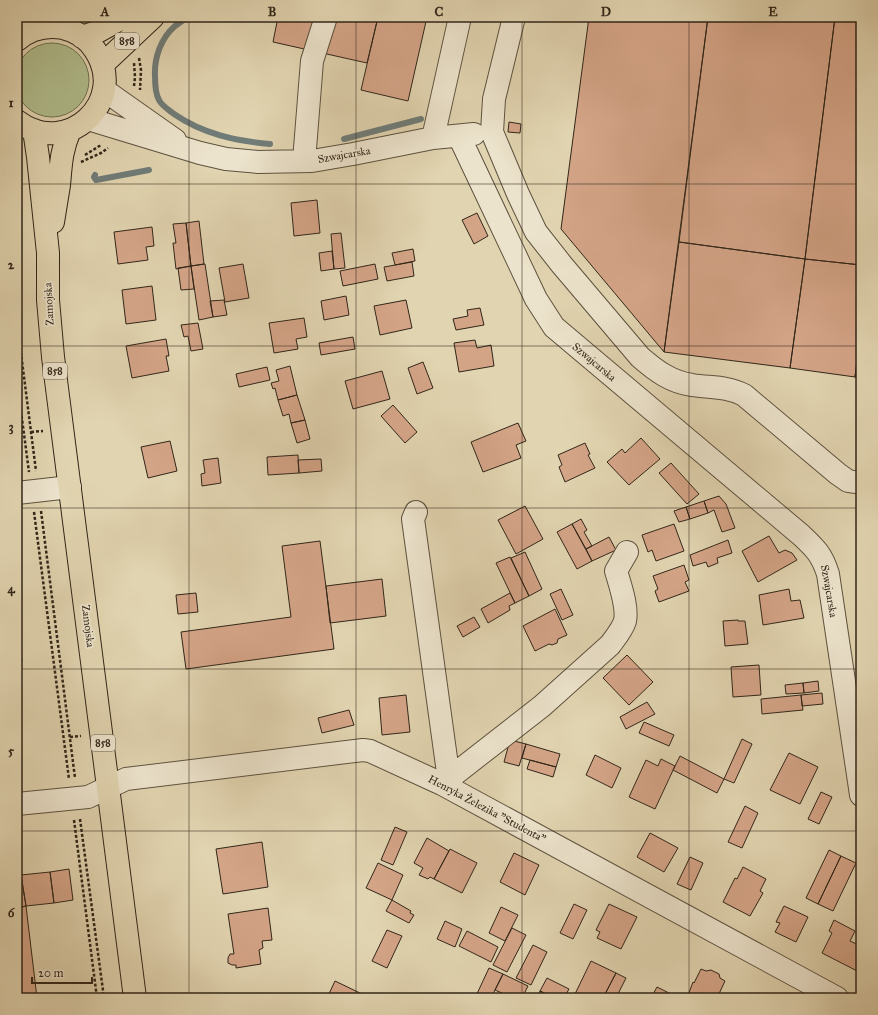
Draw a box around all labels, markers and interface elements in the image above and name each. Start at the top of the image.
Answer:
text: A [100,4,110,20]
text: B [268,4,277,20]
text: C [435,4,444,20]
text: D [601,4,611,20]
text: E [768,4,778,20]
road number: 858 [115,33,139,49]
text: 1 [8,95,14,111]
street label: Szwajcarska [317,144,372,166]
text: 2 [8,257,15,273]
street label: Zamojska [41,282,57,326]
street label: Szwajcarska [569,340,619,384]
road number: 858 [43,363,67,379]
text: 3 [8,419,14,435]
street label: Szwajcarska [818,564,840,619]
text: 4 [7,581,15,597]
street label: Zamojska [79,604,97,648]
road number: 858 [91,735,115,751]
text: 5 [8,743,15,759]
street label: Henryka Żelezika "Studenta" [426,772,549,846]
text: 6 [8,905,16,921]
scale bar [32,959,92,985]
text: 20 m [38,966,64,980]

